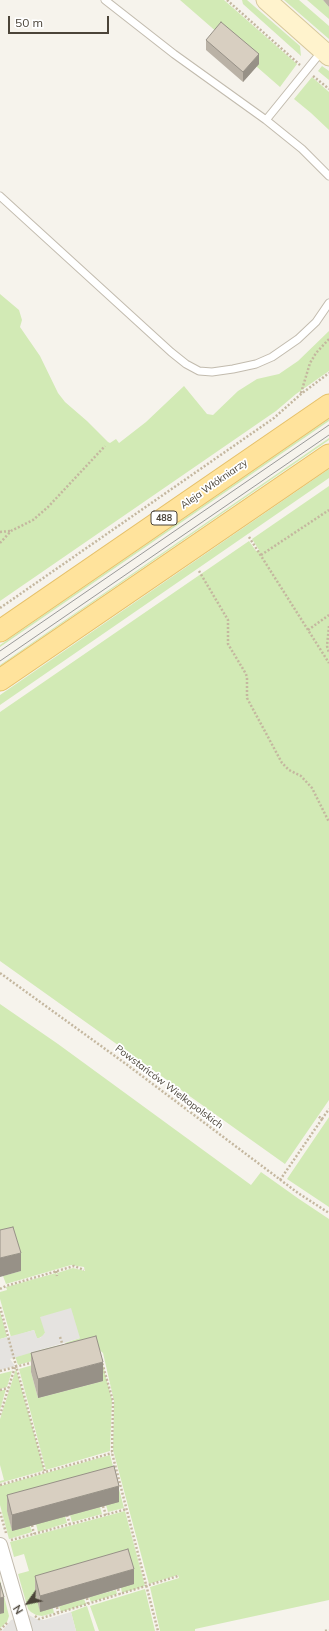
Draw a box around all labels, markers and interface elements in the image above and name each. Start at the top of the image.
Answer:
scale bar [10,8,111,34]
text: 50 m [15,15,43,30]
street label: Aleja Włókniarzy [178,456,250,512]
road number: 488 [151,511,177,525]
street label: Powstańców Wielkopolskich [113,1042,225,1132]
north arrow [8,1583,48,1623]
text: N [10,1602,26,1617]

